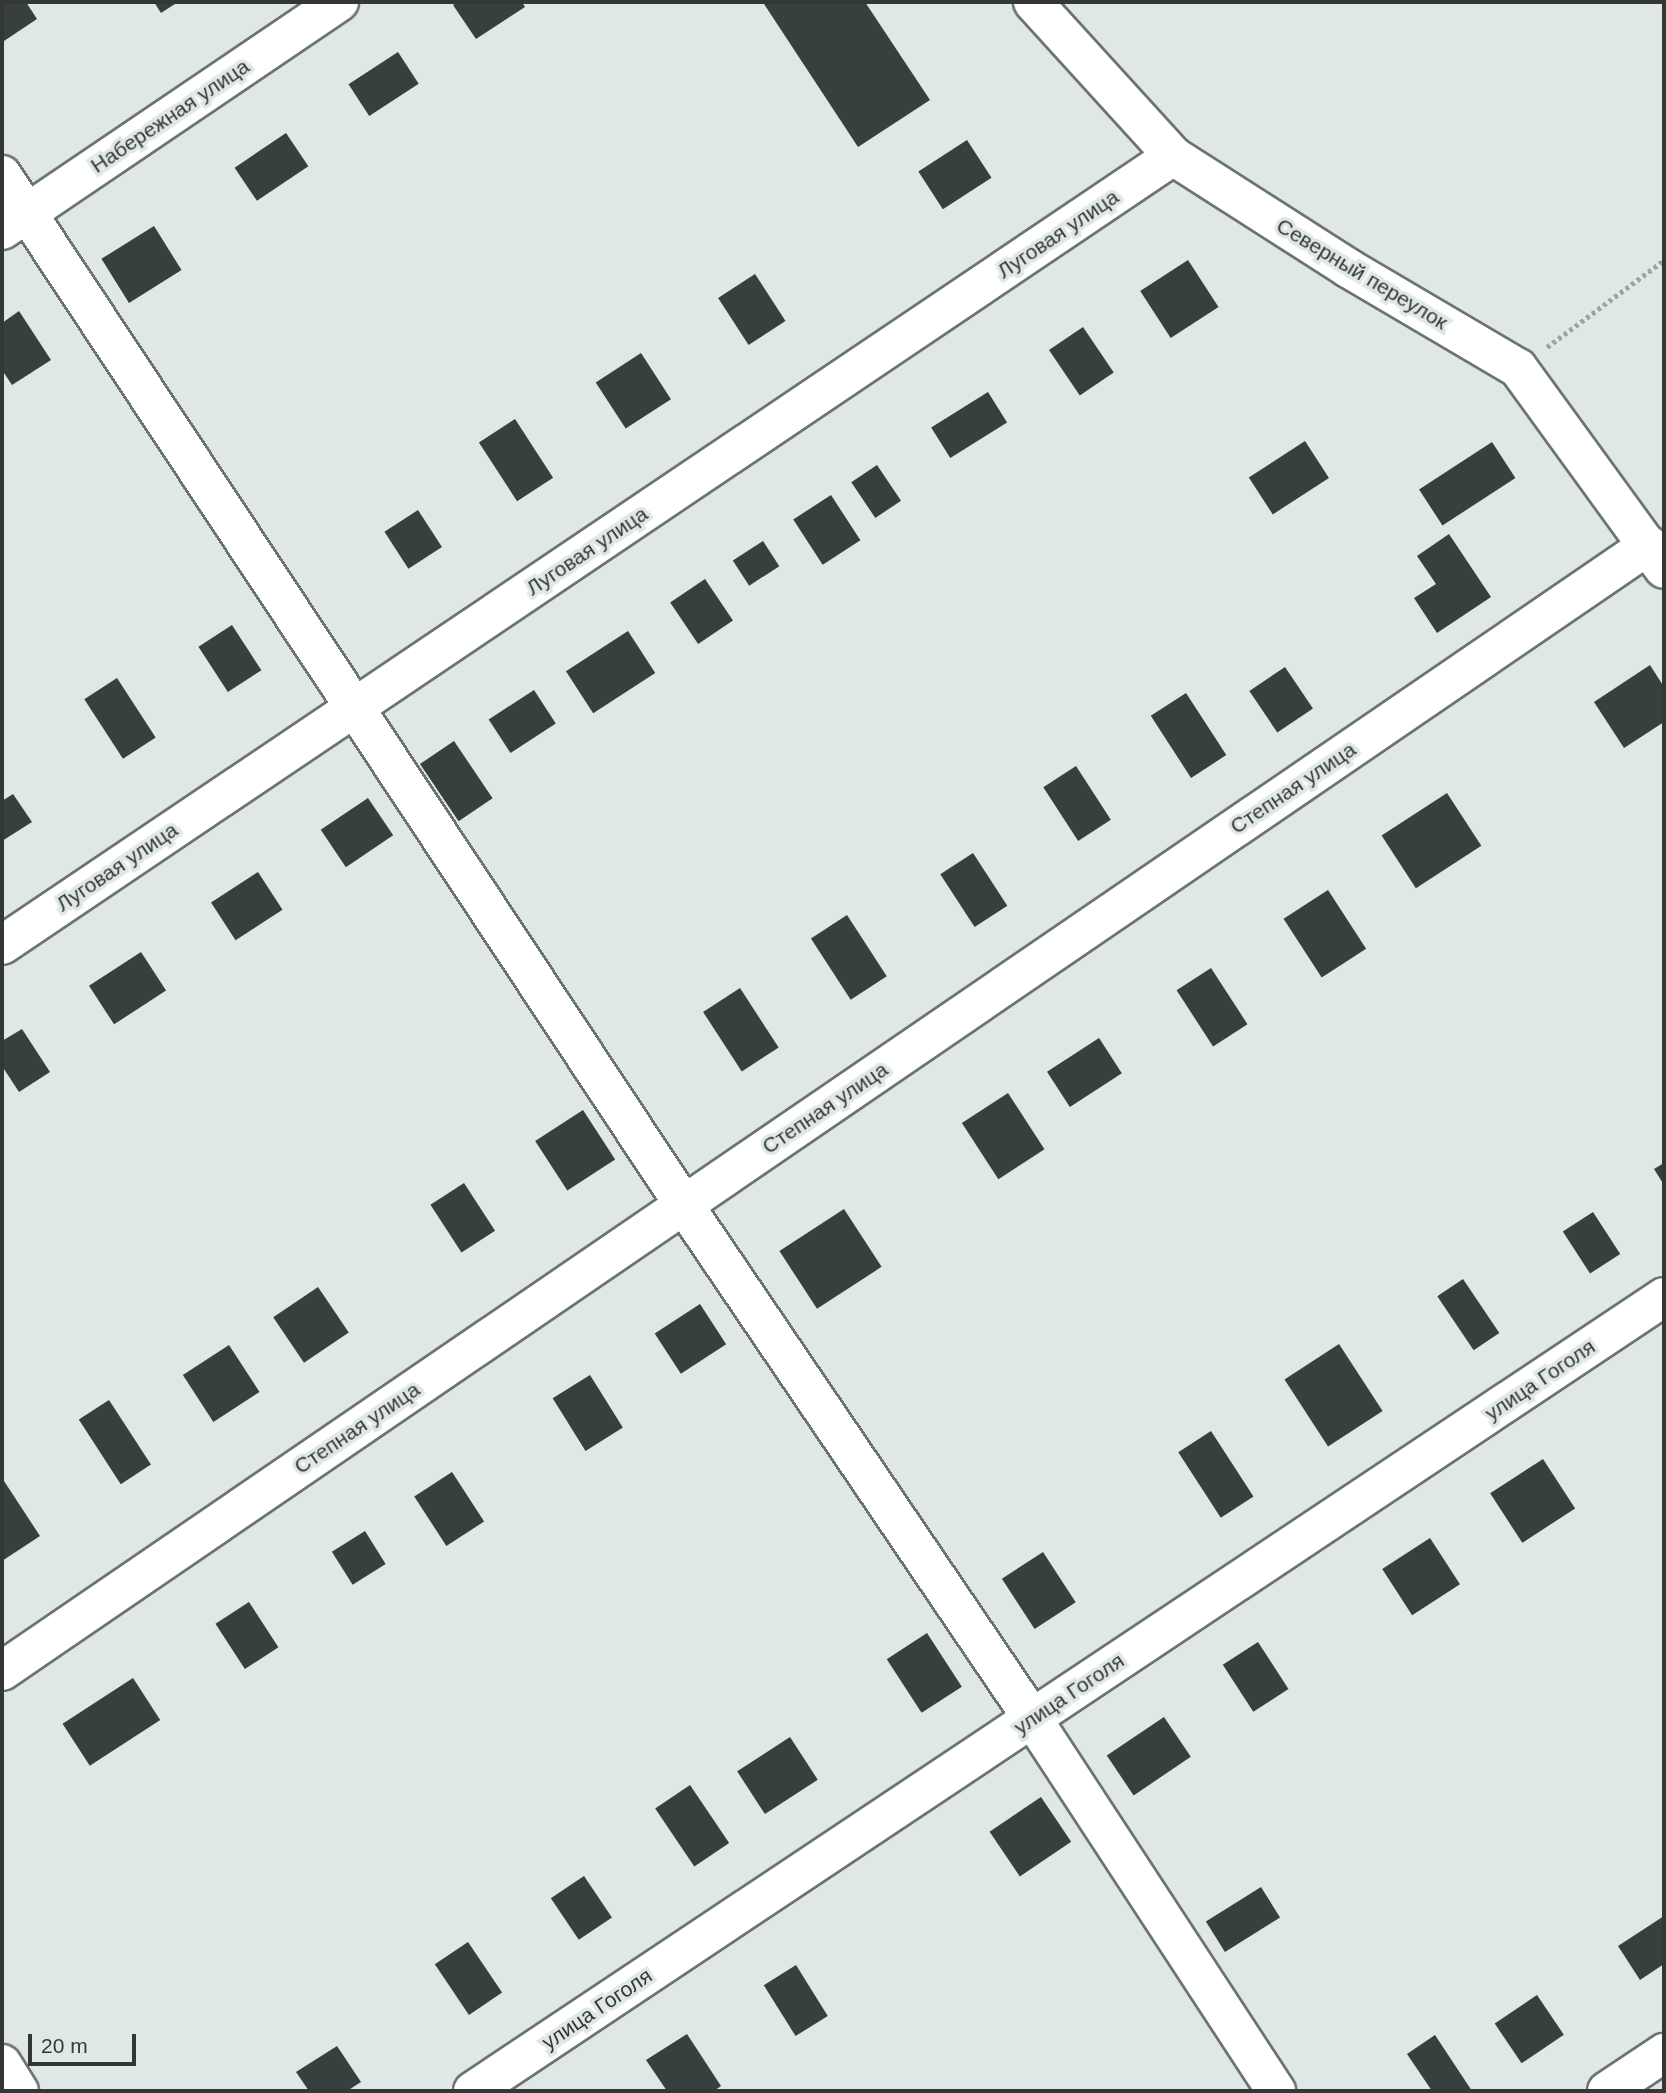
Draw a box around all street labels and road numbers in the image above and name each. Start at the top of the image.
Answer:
street label: Набережная улица [86,54,254,178]
street label: Луговая улица [993,184,1123,284]
street label: Северный переулок [1272,213,1452,335]
street label: Луговая улица [522,501,652,601]
street label: Степная улица [1226,737,1360,839]
street label: Луговая улица [52,817,182,917]
street label: Степная улица [758,1057,892,1159]
street label: улица Гоголя [1480,1334,1600,1426]
street label: Степная улица [290,1377,424,1479]
street label: улица Гоголя [1009,1648,1129,1740]
street label: улица Гоголя [537,1963,657,2055]

